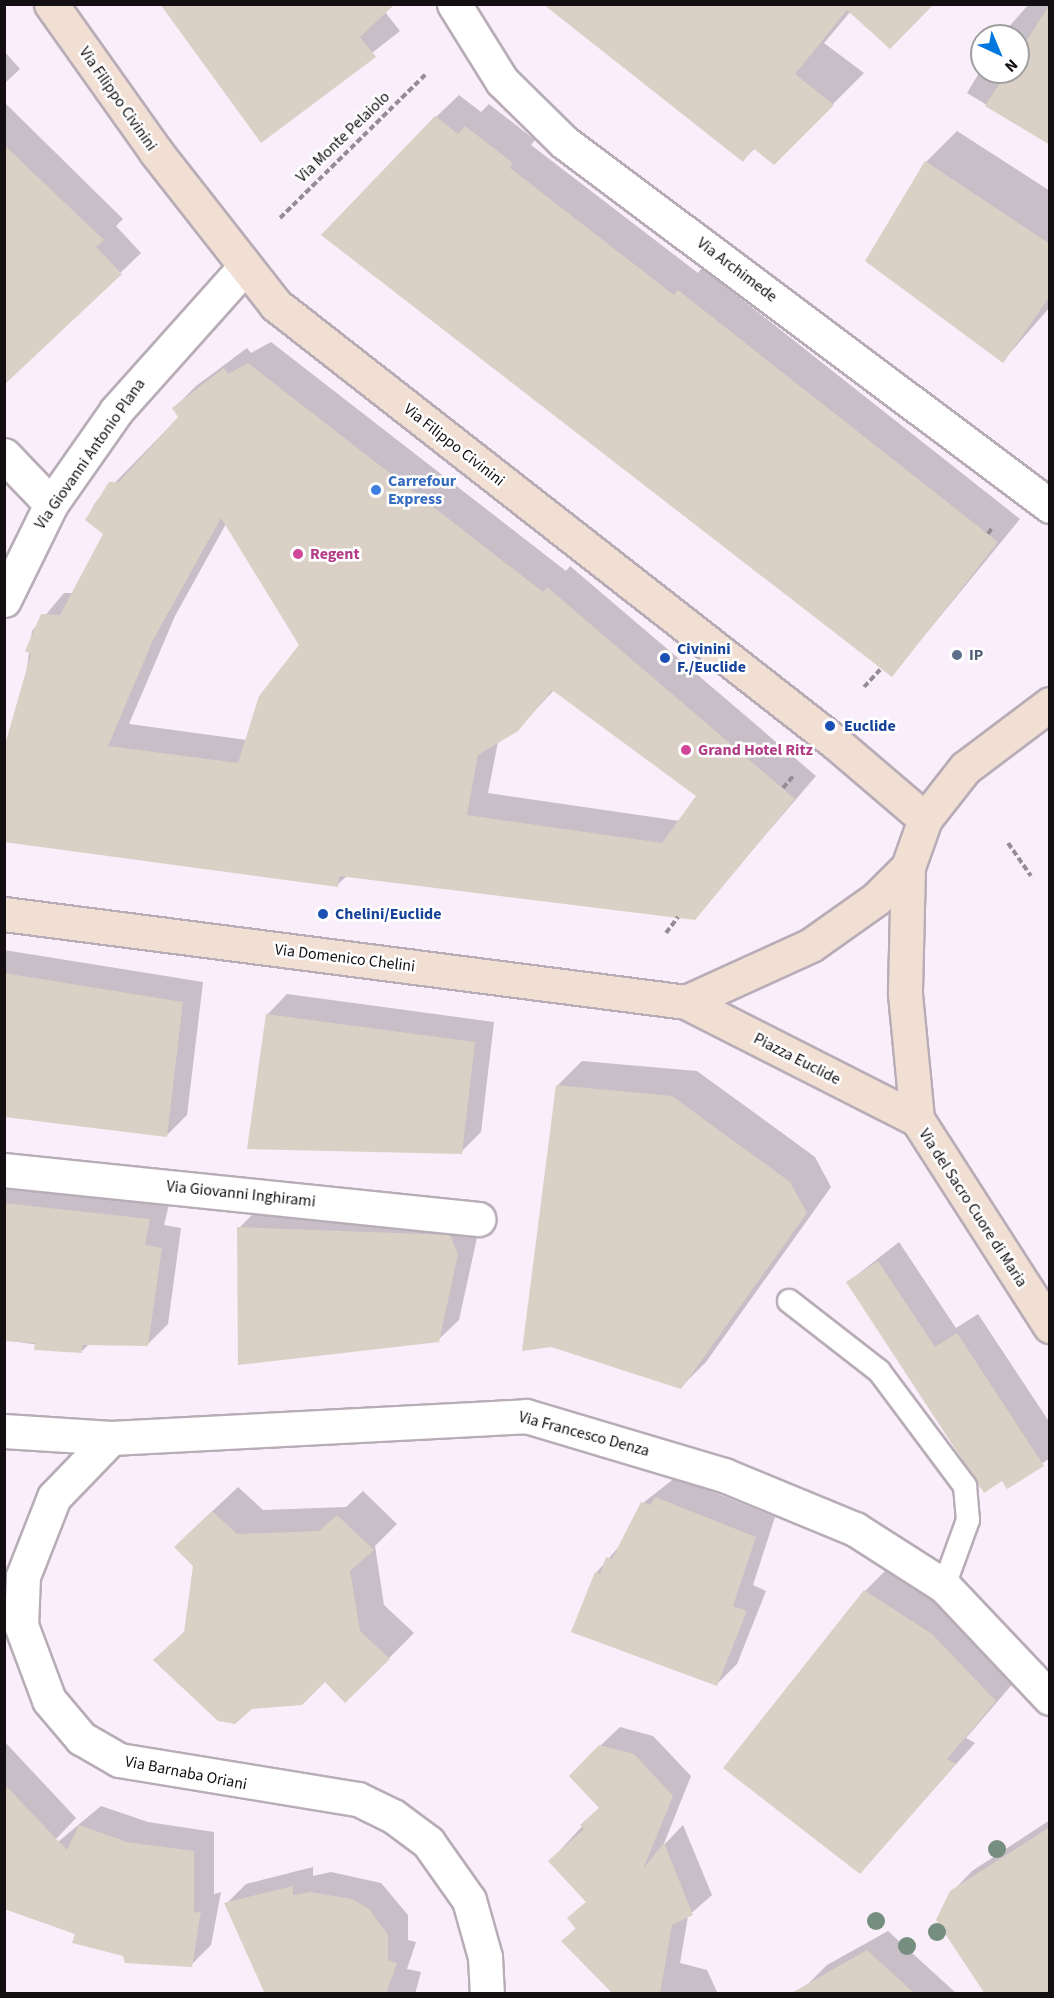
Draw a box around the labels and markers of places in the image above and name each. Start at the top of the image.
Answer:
place label: Carrefour Express [388,471,456,509]
marker: Carrefour Express [369,483,383,497]
place label: Regent [310,544,360,564]
marker: Regent [291,547,305,561]
place label: Civinini F./Euclide [677,639,746,677]
place label: IP [969,645,983,665]
marker: IP [950,648,964,662]
marker: Civinini F./Euclide [658,651,672,665]
place label: Euclide [844,716,896,736]
marker: Euclide [821,717,839,735]
place label: Grand Hotel Ritz [698,740,813,760]
marker: Grand Hotel Ritz [679,743,693,757]
place label: Chelini/Euclide [335,904,442,924]
marker: Chelini/Euclide [316,907,330,921]

